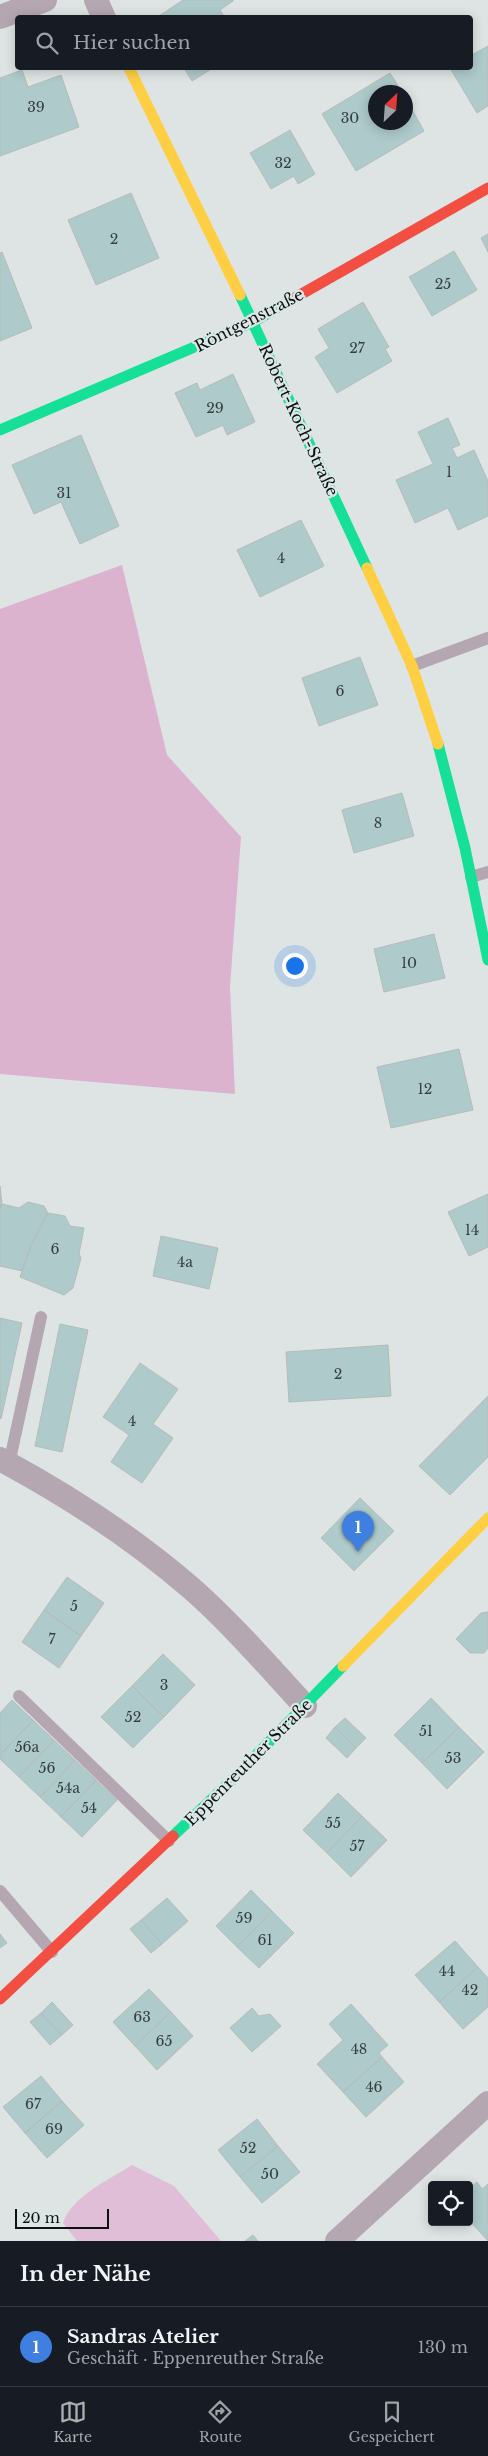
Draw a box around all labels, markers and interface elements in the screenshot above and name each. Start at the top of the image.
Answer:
search box [15,15,473,70]
icon: search [33,29,61,57]
text: Hier suchen [73,31,191,54]
north arrow [368,85,413,130]
house number: 39 [27,98,45,116]
house number: 30 [341,109,359,127]
house number: 32 [274,154,292,172]
house number: 2 [110,230,118,248]
house number: 25 [435,275,451,293]
street label: Röntgenstraße [191,284,307,356]
house number: 27 [349,339,366,357]
street label: Robert-Koch-Straße [255,341,343,499]
house number: 29 [206,399,224,417]
house number: 1 [446,463,452,481]
house number: 31 [57,484,71,502]
house number: 4 [277,549,285,567]
house number: 6 [335,682,345,700]
house number: 8 [374,814,382,832]
your location [282,953,308,979]
house number: 10 [401,954,417,972]
house number: 12 [418,1080,432,1098]
house number: 14 [465,1221,479,1239]
house number: 6 [50,1240,60,1258]
house number: 4a [177,1253,193,1271]
house number: 2 [334,1365,342,1383]
house number: 4 [128,1412,136,1430]
pin: 1 [342,1511,374,1552]
house number: 5 [70,1597,78,1615]
house number: 7 [48,1630,56,1648]
house number: 3 [160,1676,168,1694]
street label: Eppenreuther Straße [180,1694,316,1830]
house number: 52 [125,1708,141,1726]
house number: 51 [419,1722,433,1740]
house number: 56a [15,1738,40,1756]
house number: 53 [445,1749,461,1767]
house number: 56 [39,1759,55,1777]
house number: 54a [56,1779,80,1797]
house number: 54 [81,1799,97,1817]
house number: 55 [325,1814,341,1832]
house number: 57 [350,1837,365,1855]
house number: 59 [236,1909,252,1927]
house number: 61 [257,1931,273,1949]
house number: 44 [439,1962,455,1980]
house number: 42 [462,1981,478,1999]
house number: 63 [133,2008,151,2026]
house number: 65 [156,2032,173,2050]
house number: 48 [351,2040,367,2058]
house number: 46 [365,2078,383,2096]
house number: 67 [25,2095,42,2113]
house number: 69 [45,2120,63,2138]
house number: 52 [240,2139,256,2157]
house number: 50 [261,2165,279,2183]
map controls [428,2181,473,2226]
button: locate [428,2181,473,2226]
scale bar [15,2206,109,2229]
text: 20 m [22,2209,60,2227]
text: In der Nähe [20,2261,151,2287]
text: Sandras Atelier [67,2325,219,2348]
text: 1 [33,2337,39,2357]
text: 130 m [418,2337,468,2357]
text: Geschäft · Eppenreuther Straße [67,2348,324,2368]
tab: Karte [53,2398,92,2446]
tab: Route [199,2398,242,2446]
tab: Gespeichert [349,2398,435,2446]

